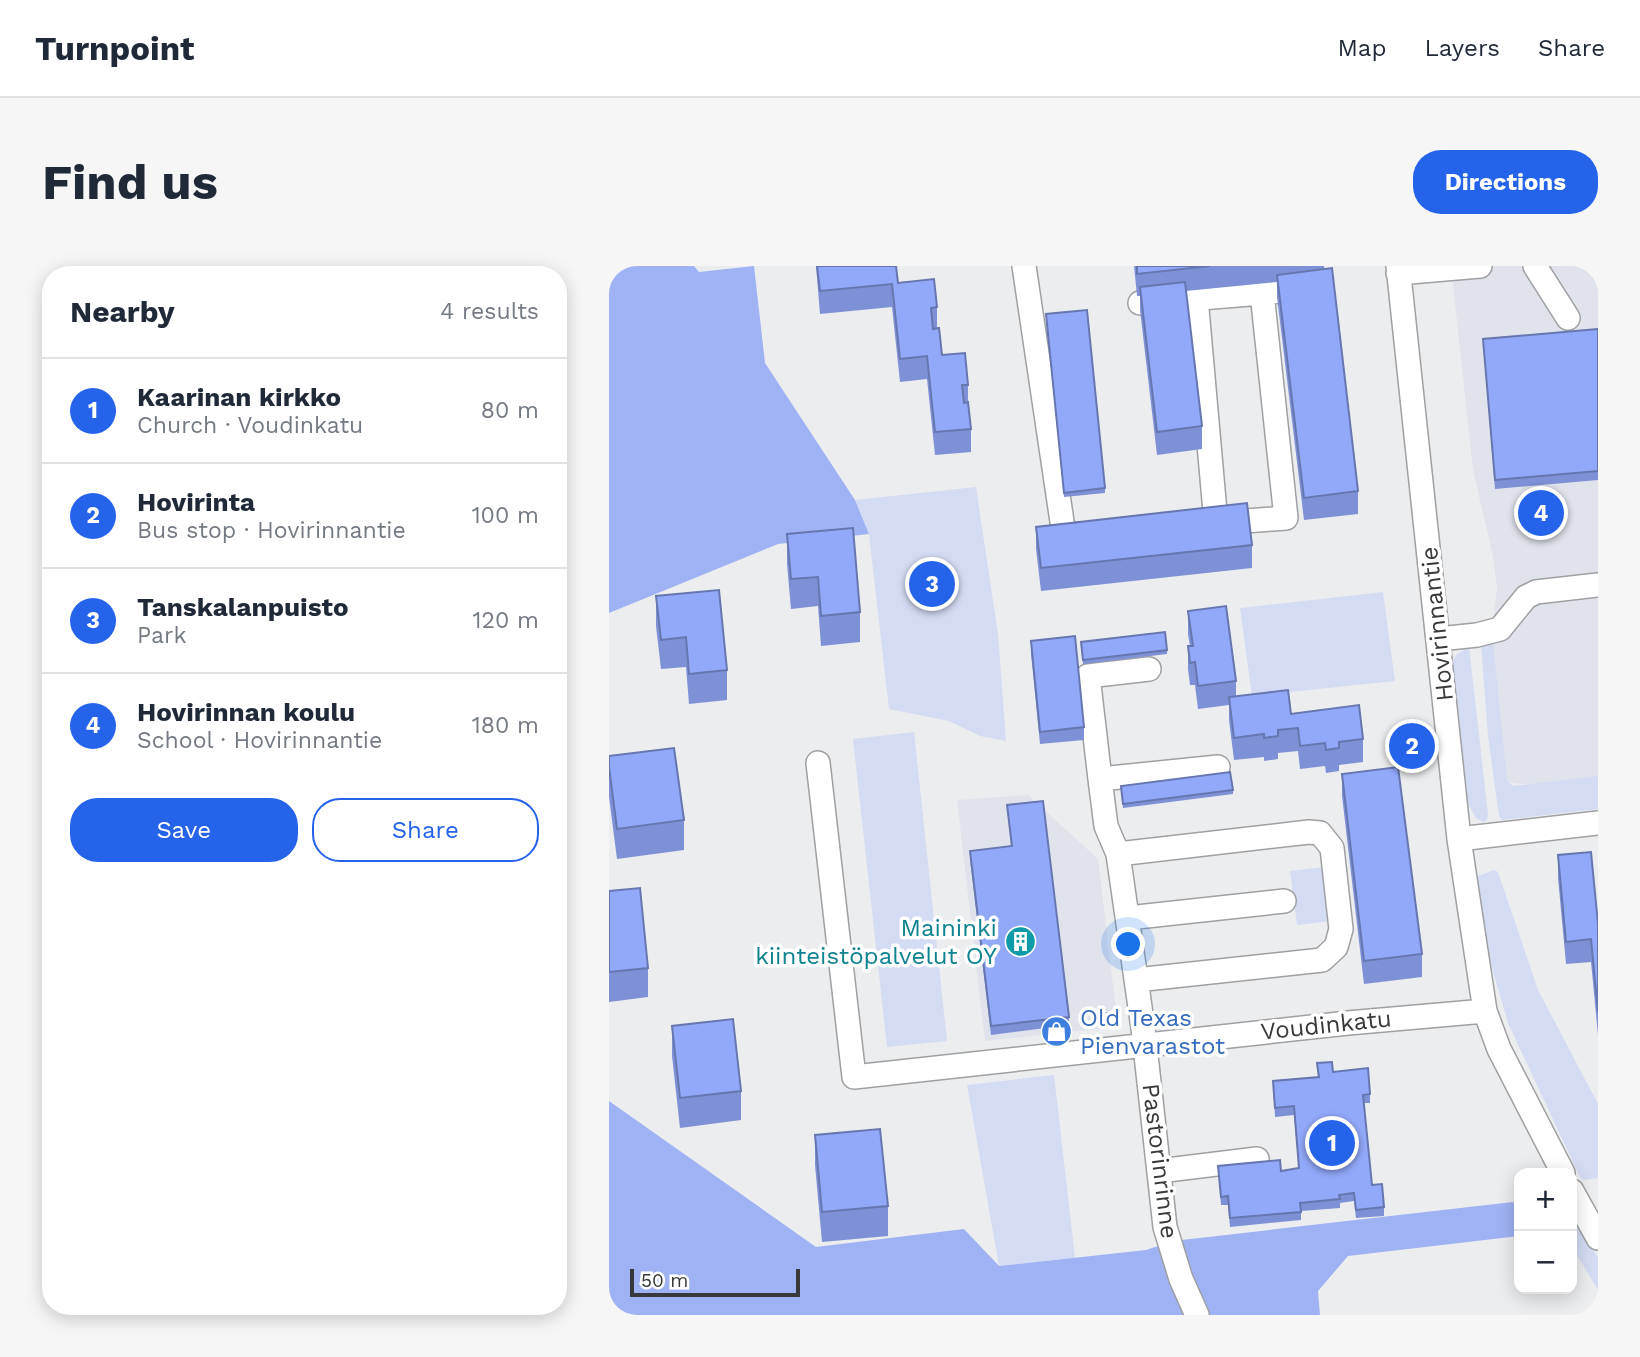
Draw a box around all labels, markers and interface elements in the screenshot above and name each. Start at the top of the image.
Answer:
text: Turnpoint [35,29,194,68]
text: Map [1338,34,1386,62]
text: Layers [1424,34,1500,62]
text: Share [1538,34,1605,62]
button: Directions [1413,150,1598,214]
text: Find us [42,153,218,211]
text: Nearby [70,294,175,329]
text: 4 results [440,298,539,325]
text: Kaarinan kirkko [137,382,341,412]
text: 1 [88,397,98,424]
text: 80 m [481,397,539,424]
text: Church · Voudinkatu [137,412,363,439]
text: Hovirinta [137,487,255,517]
pin: 4 [1518,487,1564,539]
text: 2 [86,502,100,529]
text: 100 m [472,502,539,529]
text: Bus stop · Hovirinnantie [137,517,406,544]
street label: Hovirinnantie [1415,545,1459,703]
pin: 3 [909,558,955,610]
text: Tanskalanpuisto [137,592,348,622]
text: 3 [86,607,100,634]
text: 120 m [473,607,539,634]
text: Park [137,622,186,649]
text: Hovirinnan koulu [137,697,355,727]
text: 4 [86,712,100,739]
text: 180 m [472,712,539,739]
pin: 2 [1389,720,1435,772]
text: School · Hovirinnantie [137,727,382,754]
button: Save [70,798,298,862]
button: Share [312,798,539,862]
place label: Maininki kiinteistöpalvelut OY [755,914,997,970]
building icon: Maininki kiinteistöpalvelut OY [1003,925,1037,959]
your location [1111,927,1145,961]
place label: Old Texas Pienvarastot [1080,1004,1225,1060]
street label: Voudinkatu [1259,1004,1393,1046]
shop icon: Old Texas Pienvarastot [1040,1015,1074,1049]
street label: Pastorinrinne [1137,1082,1183,1240]
pin: 1 [1309,1117,1355,1169]
map controls [1514,1168,1577,1294]
button: + [1514,1168,1577,1231]
button: − [1514,1231,1577,1294]
scale bar [630,1266,800,1298]
text: 50 m [641,1269,688,1292]

